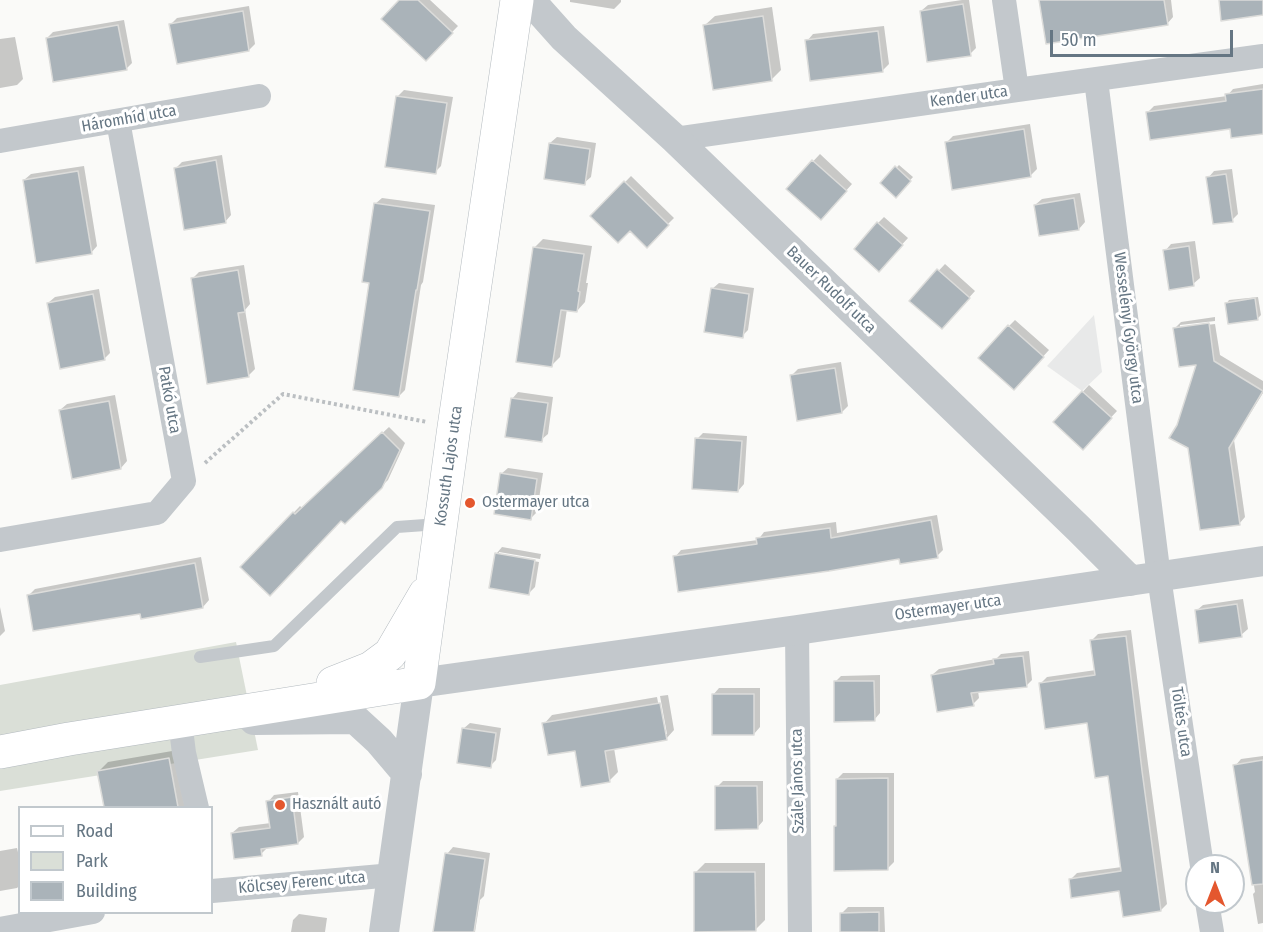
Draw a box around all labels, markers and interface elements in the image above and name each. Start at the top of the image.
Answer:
scale bar [1053,18,1236,56]
text: 50 m [1061,29,1097,51]
street label: Kender utca [929,82,1009,112]
street label: Háromhíd utca [80,101,178,137]
street label: Bauer Rudolf utca [782,242,880,338]
street label: Wesselényi György utca [1109,251,1147,405]
street label: Patkó utca [154,365,184,435]
street label: Kossuth Lajos utca [431,404,467,528]
place label: Ostermayer utca [482,493,589,513]
marker: Ostermayer utca [463,496,477,510]
street label: Ostermayer utca [893,591,1003,625]
street label: Töltés utca [1167,686,1195,758]
street label: Szále János utca [787,728,809,834]
place label: Használt autó [292,795,382,815]
marker: Használt autó [273,798,287,812]
legend [18,806,213,914]
text: Road [76,820,113,842]
text: Park [76,850,108,872]
north arrow [1185,854,1245,914]
text: N [1210,858,1220,877]
street label: Kölcsey Ferenc utca [238,868,366,898]
text: Building [76,880,137,902]

